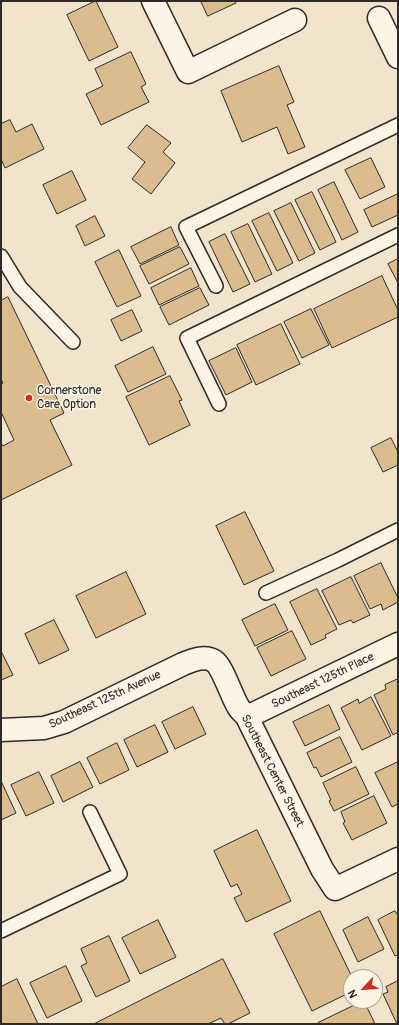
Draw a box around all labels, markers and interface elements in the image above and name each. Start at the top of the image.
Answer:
place label: Cornerstone Care Option [37,384,101,412]
marker: Cornerstone Care Option [24,393,34,403]
street label: Southeast 125th Place [269,650,377,712]
street label: Southeast 125th Avenue [47,668,163,732]
street label: Southeast Center Street [237,712,307,830]
north arrow [343,969,383,1009]
text: N [345,988,360,1000]

